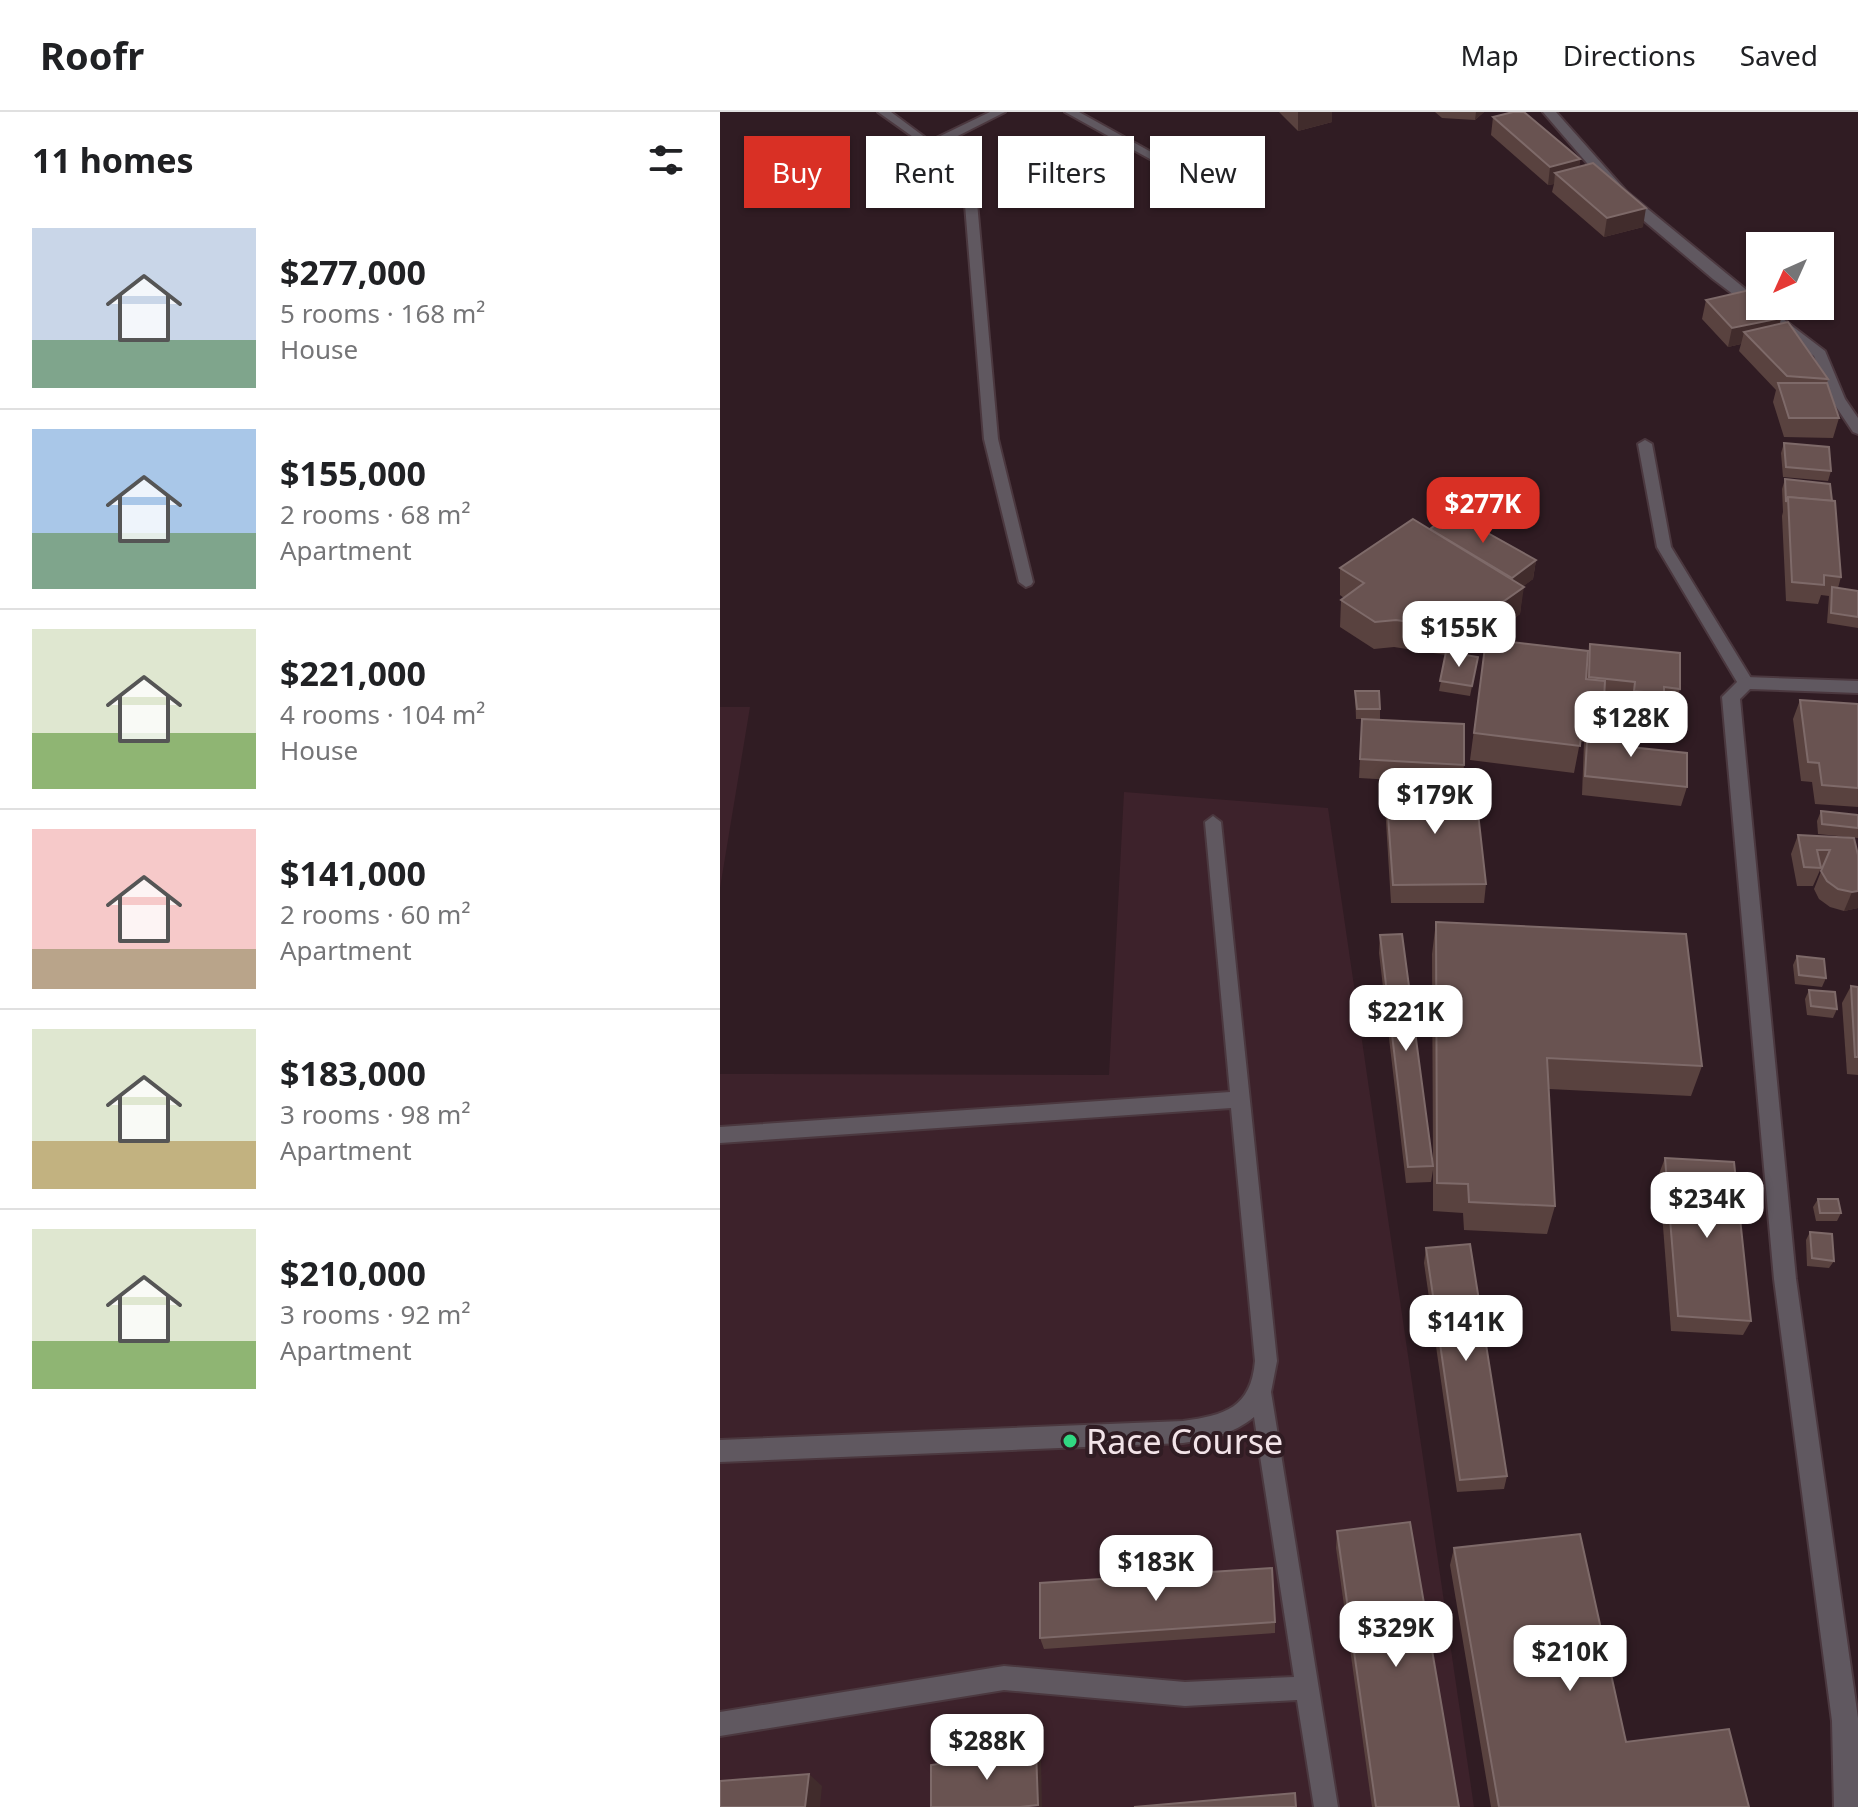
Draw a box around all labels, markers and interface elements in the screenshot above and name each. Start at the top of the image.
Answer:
text: Roofr [40,29,144,81]
text: Map [1460,36,1519,74]
text: Directions [1563,36,1696,74]
text: Saved [1740,36,1818,74]
chip: Buy [744,136,850,208]
chip: Rent [866,136,982,208]
chip: Filters [998,136,1134,208]
chip: New [1150,136,1265,208]
text: 11 homes [32,137,194,183]
icon: filters [644,138,688,182]
north arrow [1746,232,1834,320]
map controls [1746,232,1834,320]
text: $277,000 [280,249,426,295]
icon: home [96,260,192,356]
text: 5 rooms · 168 m² [280,295,485,331]
text: House [280,331,358,367]
text: $155,000 [280,450,426,496]
icon: home [96,461,192,557]
pin: $277K [1427,477,1539,545]
text: $277K [1445,485,1521,521]
text: 2 rooms · 68 m² [280,496,470,532]
text: Apartment [280,532,412,568]
pin: $155K [1403,601,1515,669]
text: $155K [1421,609,1497,645]
text: $221,000 [280,650,426,696]
icon: home [96,661,192,757]
pin: $128K [1575,691,1687,759]
text: 4 rooms · 104 m² [280,696,485,732]
text: $128K [1593,699,1669,735]
text: House [280,732,358,768]
pin: $179K [1379,768,1491,836]
text: $179K [1397,776,1473,812]
text: $141,000 [280,850,426,896]
icon: home [96,861,192,957]
text: 2 rooms · 60 m² [280,896,470,932]
text: Apartment [280,932,412,968]
pin: $221K [1350,985,1462,1053]
text: $221K [1368,993,1444,1029]
text: $183,000 [280,1050,426,1096]
icon: home [96,1061,192,1157]
text: 3 rooms · 98 m² [280,1096,470,1132]
text: Apartment [280,1132,412,1168]
pin: $234K [1651,1172,1763,1240]
text: $234K [1669,1180,1745,1216]
text: $210,000 [280,1250,426,1296]
icon: home [96,1261,192,1357]
pin: $141K [1410,1295,1522,1363]
text: 3 rooms · 92 m² [280,1296,470,1332]
text: $141K [1428,1303,1504,1339]
text: Apartment [280,1332,412,1368]
place label: Race Course [1086,1418,1283,1464]
marker: Race Course [1061,1432,1079,1450]
pin: $183K [1100,1535,1212,1603]
text: $183K [1118,1543,1194,1579]
pin: $329K [1340,1601,1452,1669]
text: $329K [1358,1609,1434,1645]
pin: $210K [1514,1625,1626,1693]
text: $210K [1532,1633,1608,1669]
pin: $288K [931,1714,1043,1782]
text: $288K [949,1722,1025,1758]

